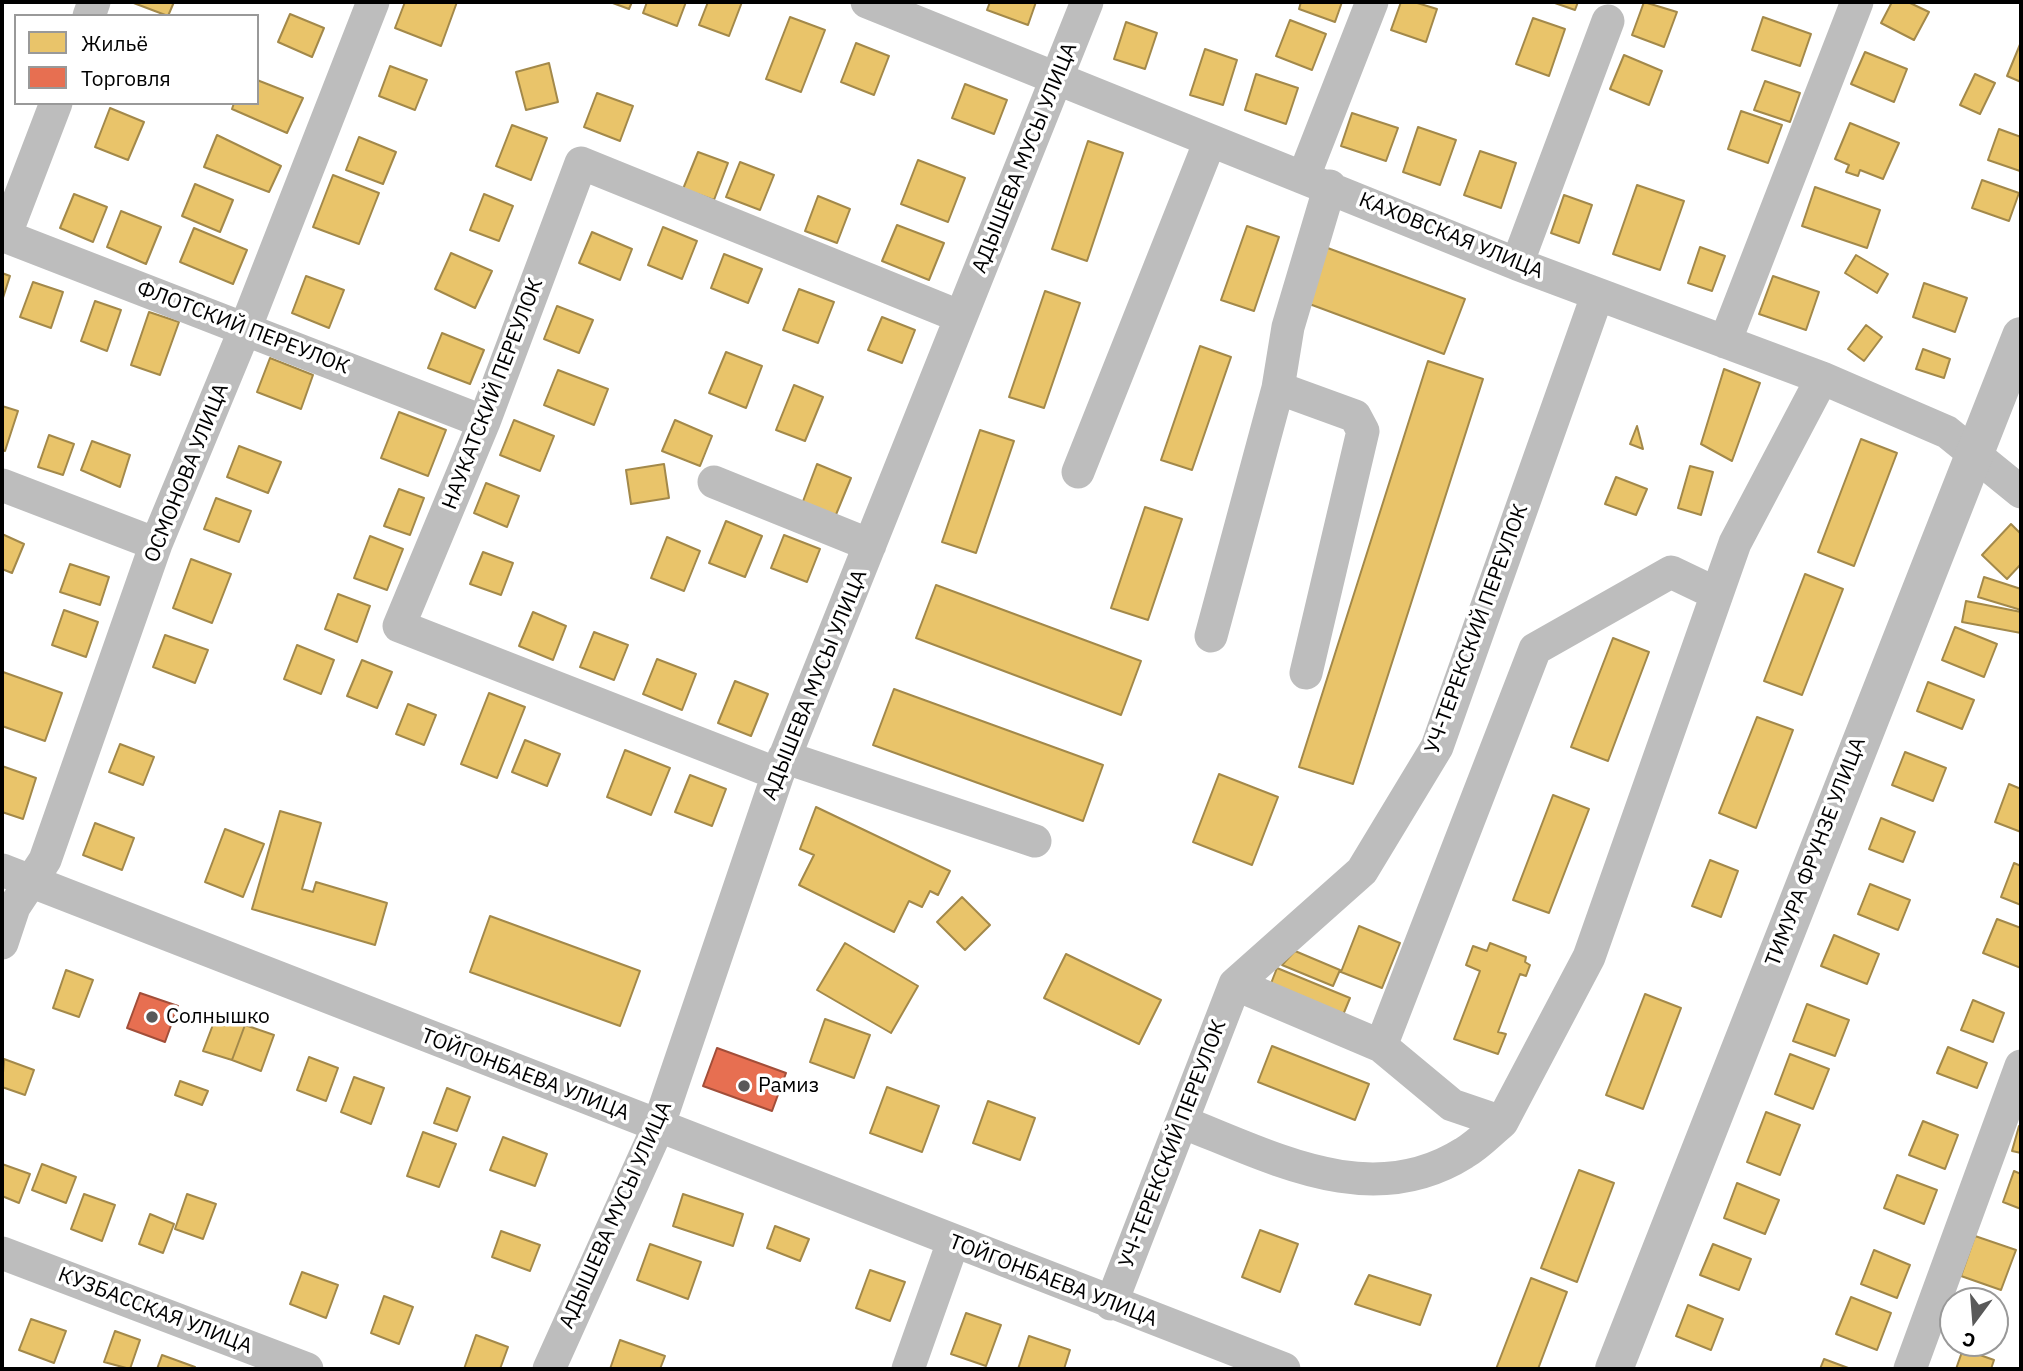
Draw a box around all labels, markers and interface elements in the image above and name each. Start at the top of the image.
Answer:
legend [14,14,259,105]
text: Жильё [81,29,148,57]
street label: АДЫШЕВА МУСЫ УЛИЦА [967,39,1083,277]
text: Торговля [81,64,171,92]
street label: КАХОВСКАЯ УЛИЦА [1355,187,1547,285]
street label: НАУКАТСКИЙ ПЕРЕУЛОК [437,275,549,513]
street label: ФЛОТСКИЙ ПЕРЕУЛОК [133,276,353,380]
street label: ОСМОНОВА УЛИЦА [140,380,234,566]
street label: УЧ-ТЕРЕКСКИЙ ПЕРЕУЛОК [1420,501,1534,757]
street label: АДЫШЕВА МУСЫ УЛИЦА [757,566,873,804]
street label: ТИМУРА ФРУНЗЕ УЛИЦА [1761,734,1871,970]
place label: Солнышко [166,1004,270,1030]
marker: Солнышко [144,1009,160,1025]
street label: УЧ-ТЕРЕКСКИЙ ПЕРЕУЛОК [1114,1016,1232,1272]
street label: ТОЙГОНБАЕВА УЛИЦА [417,1024,633,1126]
place label: Рамиз [758,1073,819,1099]
marker: Рамиз [736,1078,752,1094]
street label: АДЫШЕВА МУСЫ УЛИЦА [554,1097,678,1333]
street label: ТОЙГОНБАЕВА УЛИЦА [945,1230,1161,1332]
street label: КУЗБАССКАЯ УЛИЦА [54,1262,256,1360]
north arrow [1939,1287,2009,1357]
text: С [1960,1327,1978,1354]

